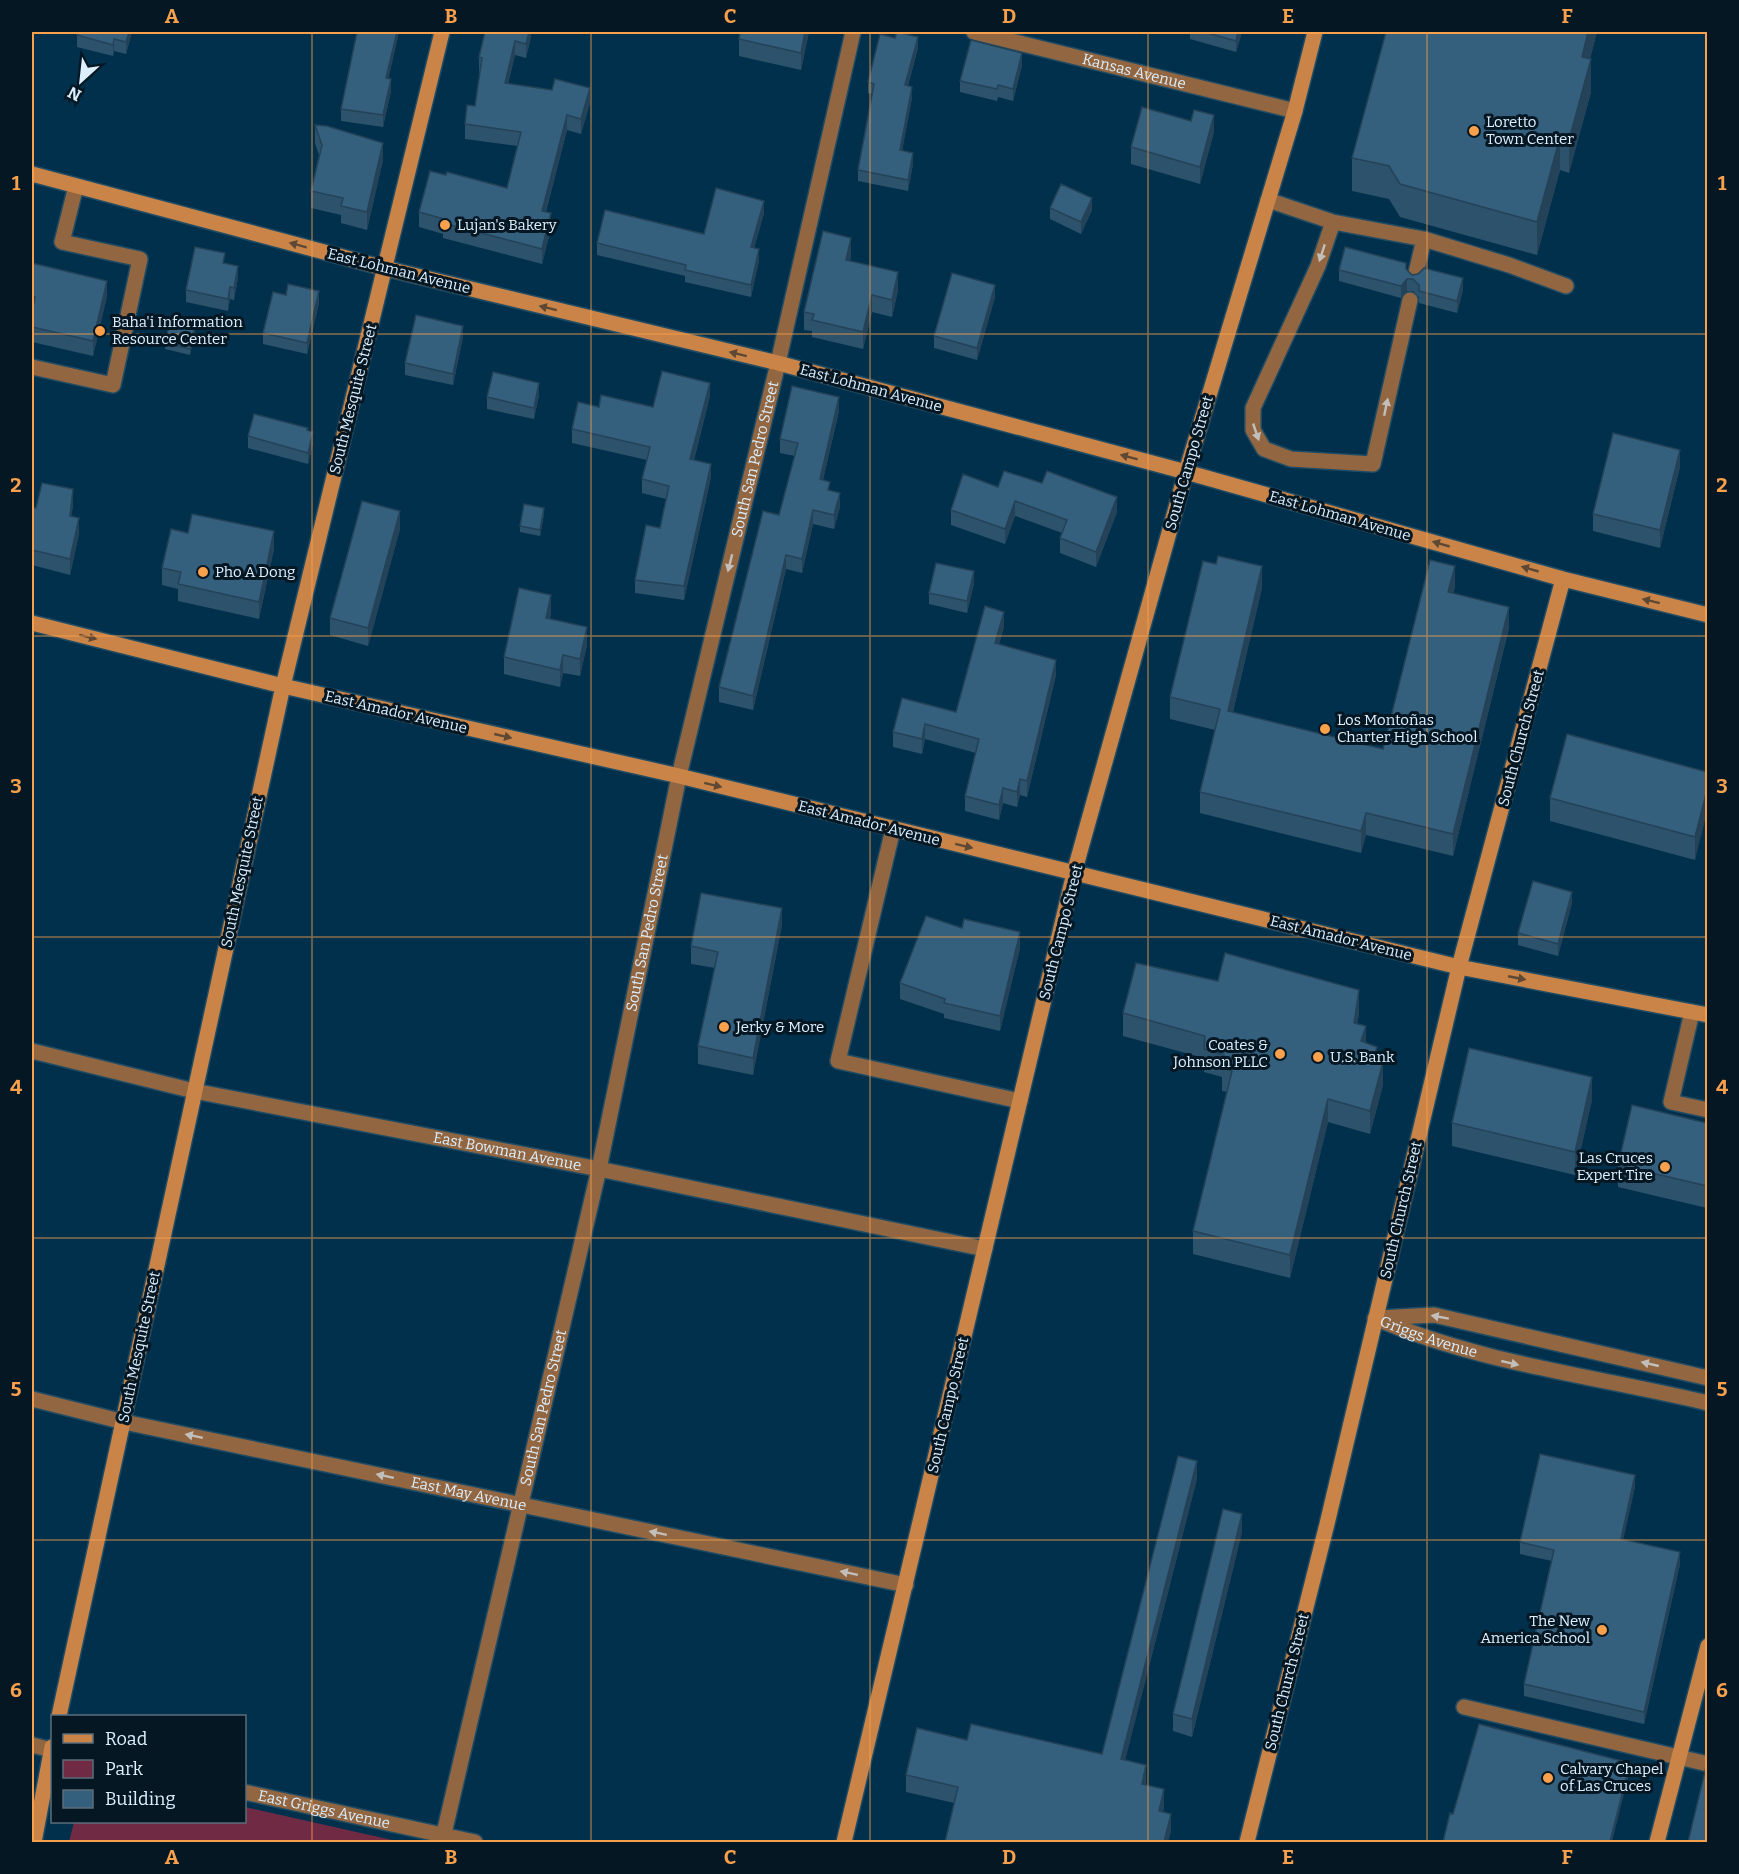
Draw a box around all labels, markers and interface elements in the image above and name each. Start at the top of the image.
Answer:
text: A [165,4,180,28]
text: B [445,4,458,28]
text: C [724,4,736,28]
text: D [1002,4,1016,28]
text: E [1282,4,1294,28]
text: F [1561,4,1573,28]
street label: Kansas Avenue [1081,50,1188,93]
north arrow [51,51,111,111]
text: N [65,83,84,105]
place label: Loretto Town Center [1486,113,1574,148]
marker: Loretto Town Center [1467,124,1481,138]
text: 1 [12,171,21,195]
text: 1 [1718,171,1727,195]
place label: Lujan's Bakery [457,216,557,234]
marker: Lujan's Bakery [438,218,452,232]
one-way arrow [289,240,307,250]
one-way arrow [1317,244,1327,262]
street label: East Lohman Avenue [326,245,472,297]
one-way arrow [538,303,557,312]
place label: Baha'i Information Resource Center [112,313,243,348]
street label: South Mesquite Street [326,322,381,476]
marker: Baha'i Information Resource Center [93,324,107,338]
one-way arrow [729,348,747,358]
street label: East Lohman Avenue [798,360,944,416]
street label: South San Pedro Street [728,379,782,539]
street label: South Campo Street [1161,393,1217,532]
one-way arrow [1382,397,1391,416]
one-way arrow [1252,424,1262,442]
one-way arrow [1120,452,1138,461]
text: 2 [10,473,22,497]
text: 2 [1716,473,1728,497]
street label: East Lohman Avenue [1267,487,1413,545]
one-way arrow [1432,539,1450,548]
one-way arrow [724,554,734,573]
place label: Pho A Dong [215,563,296,581]
one-way arrow [1521,564,1539,573]
marker: Pho A Dong [196,565,210,579]
one-way arrow [1642,595,1660,605]
one-way arrow [79,632,97,642]
street label: South Church Street [1494,667,1548,808]
street label: East Amador Avenue [323,687,469,737]
place label: Los Montoñas Charter High School [1337,711,1478,746]
marker: Los Montoñas Charter High School [1318,722,1332,736]
one-way arrow [493,732,512,741]
text: 3 [10,774,22,798]
text: 3 [1716,774,1728,798]
one-way arrow [704,780,722,790]
street label: South Mesquite Street [217,794,267,949]
street label: East Amador Avenue [796,797,942,849]
one-way arrow [954,842,973,852]
street label: South San Pedro Street [622,852,672,1013]
street label: South Campo Street [1035,862,1087,1002]
street label: East Amador Avenue [1268,912,1414,964]
one-way arrow [1507,974,1526,983]
place label: Jerky & More [735,1018,824,1036]
marker: Jerky & More [717,1020,731,1034]
place label: Coates & Johnson PLLC [1172,1036,1268,1071]
marker: Coates & Johnson PLLC [1273,1047,1287,1061]
place label: U.S. Bank [1330,1048,1395,1066]
marker: U.S. Bank [1311,1050,1325,1064]
text: 4 [10,1075,22,1099]
text: 4 [1716,1075,1728,1099]
street label: East Bowman Avenue [432,1128,583,1174]
street label: South Church Street [1376,1139,1426,1281]
place label: Las Cruces Expert Tire [1576,1149,1653,1184]
marker: Las Cruces Expert Tire [1658,1160,1672,1174]
street label: South Mesquite Street [114,1269,164,1424]
street label: Griggs Avenue [1377,1312,1479,1361]
one-way arrow [1430,1312,1449,1321]
street label: South San Pedro Street [516,1327,570,1488]
street label: South Campo Street [924,1335,973,1475]
one-way arrow [1501,1358,1520,1368]
one-way arrow [1641,1359,1660,1369]
text: 5 [11,1377,22,1401]
text: 5 [1717,1377,1728,1401]
one-way arrow [185,1431,203,1441]
one-way arrow [375,1471,394,1480]
street label: East May Avenue [409,1473,528,1515]
one-way arrow [649,1528,668,1537]
one-way arrow [839,1568,858,1577]
street label: South Church Street [1261,1611,1313,1752]
place label: The New America School [1481,1612,1591,1647]
marker: The New America School [1595,1623,1609,1637]
text: 6 [10,1678,22,1702]
text: 6 [1716,1678,1728,1702]
legend [51,1715,246,1823]
text: Road [105,1728,148,1750]
text: Park [105,1758,144,1780]
place label: Calvary Chapel of Las Cruces [1560,1760,1663,1795]
marker: Calvary Chapel of Las Cruces [1541,1771,1555,1785]
street label: East Griggs Avenue [256,1786,392,1832]
text: Building [105,1788,176,1810]
text: A [165,1845,180,1869]
text: B [445,1845,458,1869]
text: C [724,1845,736,1869]
text: D [1002,1845,1016,1869]
text: E [1282,1845,1294,1869]
text: F [1561,1845,1573,1869]

